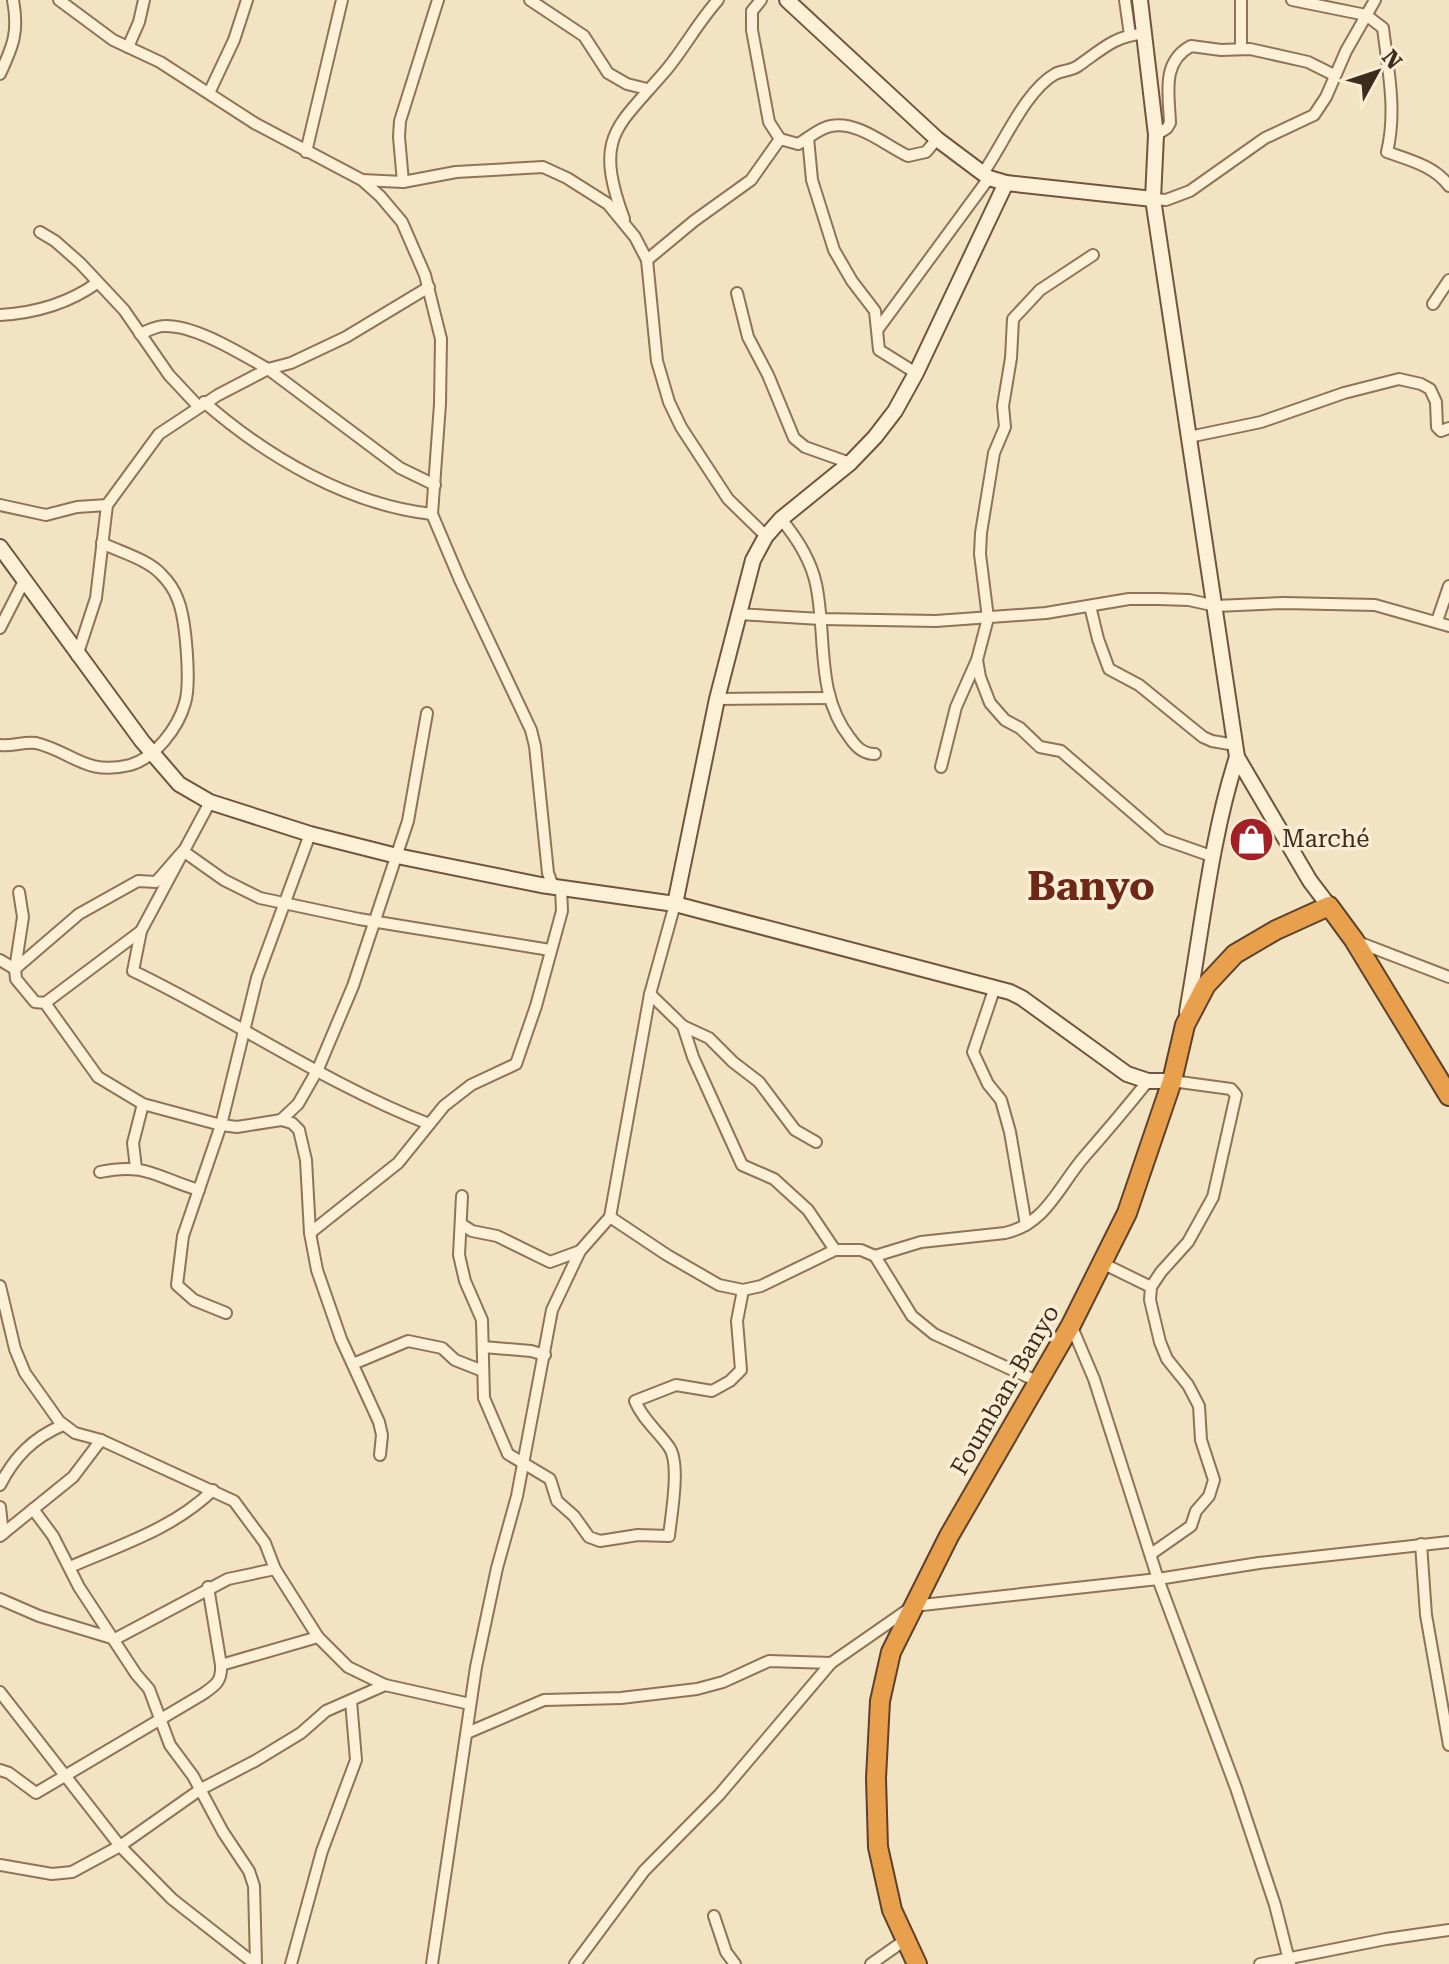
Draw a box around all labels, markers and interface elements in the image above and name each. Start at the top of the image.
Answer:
north arrow [1337,32,1417,112]
text: N [1377,45,1407,74]
shop icon: Marché [1227,815,1275,863]
place label: Marché [1282,825,1369,853]
district label: Banyo [1027,863,1155,910]
street label: Foumban-Banyo [945,1300,1065,1480]

